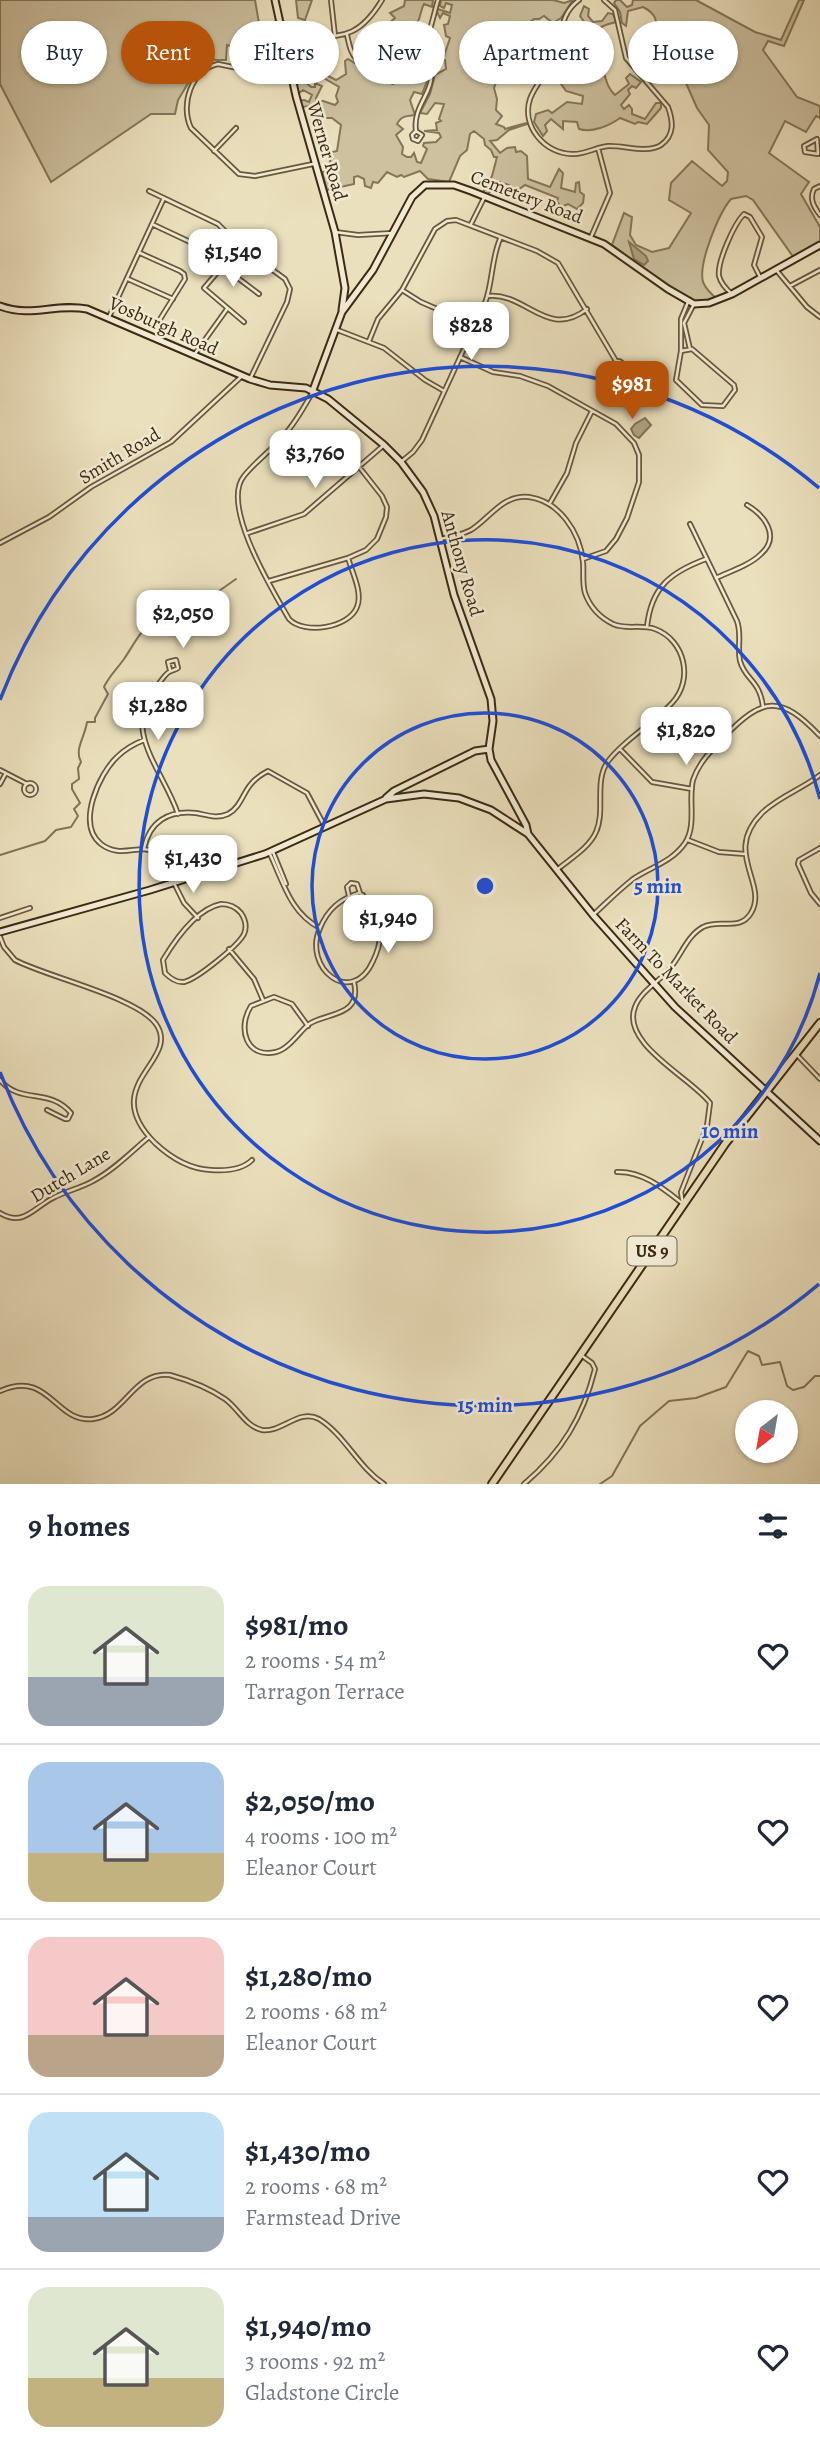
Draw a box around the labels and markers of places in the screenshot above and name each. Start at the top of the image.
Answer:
pin: $1,540 [176,230,290,289]
pin: $828 [430,302,512,362]
pin: $981 [591,362,673,421]
pin: $3,760 [258,430,372,490]
pin: $2,050 [126,590,240,650]
pin: $1,280 [101,682,215,742]
pin: $1,820 [629,708,743,767]
pin: $1,430 [136,836,250,895]
centre of rings [473,874,497,898]
pin: $1,940 [331,895,445,955]

